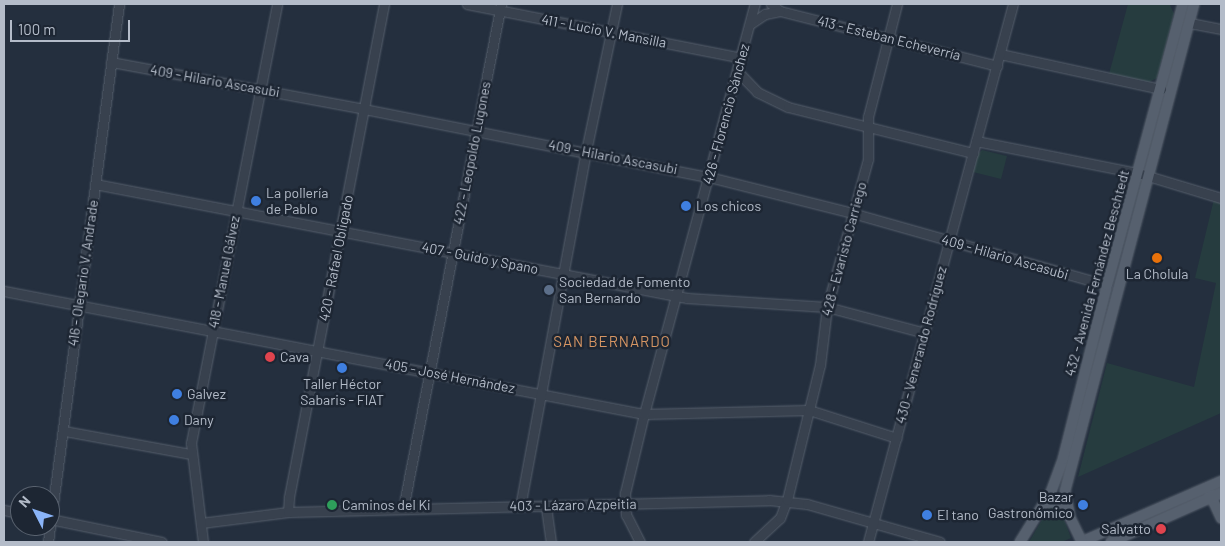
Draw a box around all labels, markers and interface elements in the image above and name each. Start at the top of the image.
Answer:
scale bar [12,10,132,42]
street label: 411 - Lucio V. Mansilla [540,11,668,51]
street label: 413 - Esteban Echeverría [816,12,962,64]
text: 100 m [18,20,56,38]
street label: 426 - Florencio Sánchez [699,42,753,186]
street label: 409 - Hilario Ascasubi [149,61,281,101]
street label: 422 - Leopoldo Lugones [450,80,494,226]
street label: 409 - Hilario Ascasubi [547,136,679,178]
street label: 432 - Avenida Fernández Beschtedt [1061,168,1133,378]
street label: 428 - Evaristo Carriego [818,180,870,318]
place label: La pollería de Pablo [266,185,328,218]
street label: 420 - Rafael Obligado [316,193,356,323]
marker: La pollería de Pablo [250,195,262,207]
place label: Los chicos [696,198,761,214]
street label: 416 - Olegario V. Andrade [64,199,102,347]
marker: Los chicos [680,200,692,212]
street label: 418 - Manuel Gálvez [205,214,243,330]
street label: 409 - Hilario Ascasubi [940,231,1070,283]
street label: 407 - Guido y Spano [420,238,540,278]
marker: La Cholula [1151,252,1163,264]
street label: 430 - Venerando Rodríguez [892,265,950,425]
place label: La Cholula [1126,266,1188,282]
place label: Sociedad de Fomento San Bernardo [559,274,690,306]
marker: Sociedad de Fomento San Bernardo [543,284,555,296]
district label: SAN BERNARDO [552,333,672,351]
place label: Cava [280,349,309,365]
marker: Cava [264,351,276,363]
street label: 405 - José Hernández [384,355,516,397]
marker: Taller Héctor Sabaris - FIAT [336,362,348,374]
place label: Taller Héctor Sabaris - FIAT [300,376,384,408]
place label: Galvez [187,386,226,402]
marker: Galvez [171,388,183,400]
place label: Dany [184,412,214,428]
marker: Dany [168,414,180,426]
north arrow [10,486,60,536]
place label: Bazar Gastronómico [988,489,1073,522]
text: N [15,492,34,511]
street label: 403 - Lázaro Azpeitia [509,495,637,515]
place label: Caminos del Ki [342,497,431,513]
marker: Caminos del Ki [326,499,338,511]
marker: Bazar Gastronómico [1077,499,1089,511]
place label: El tano [937,507,979,523]
marker: El tano [921,509,933,521]
place label: Salvatto [1101,521,1151,537]
marker: Salvatto [1155,523,1167,535]

